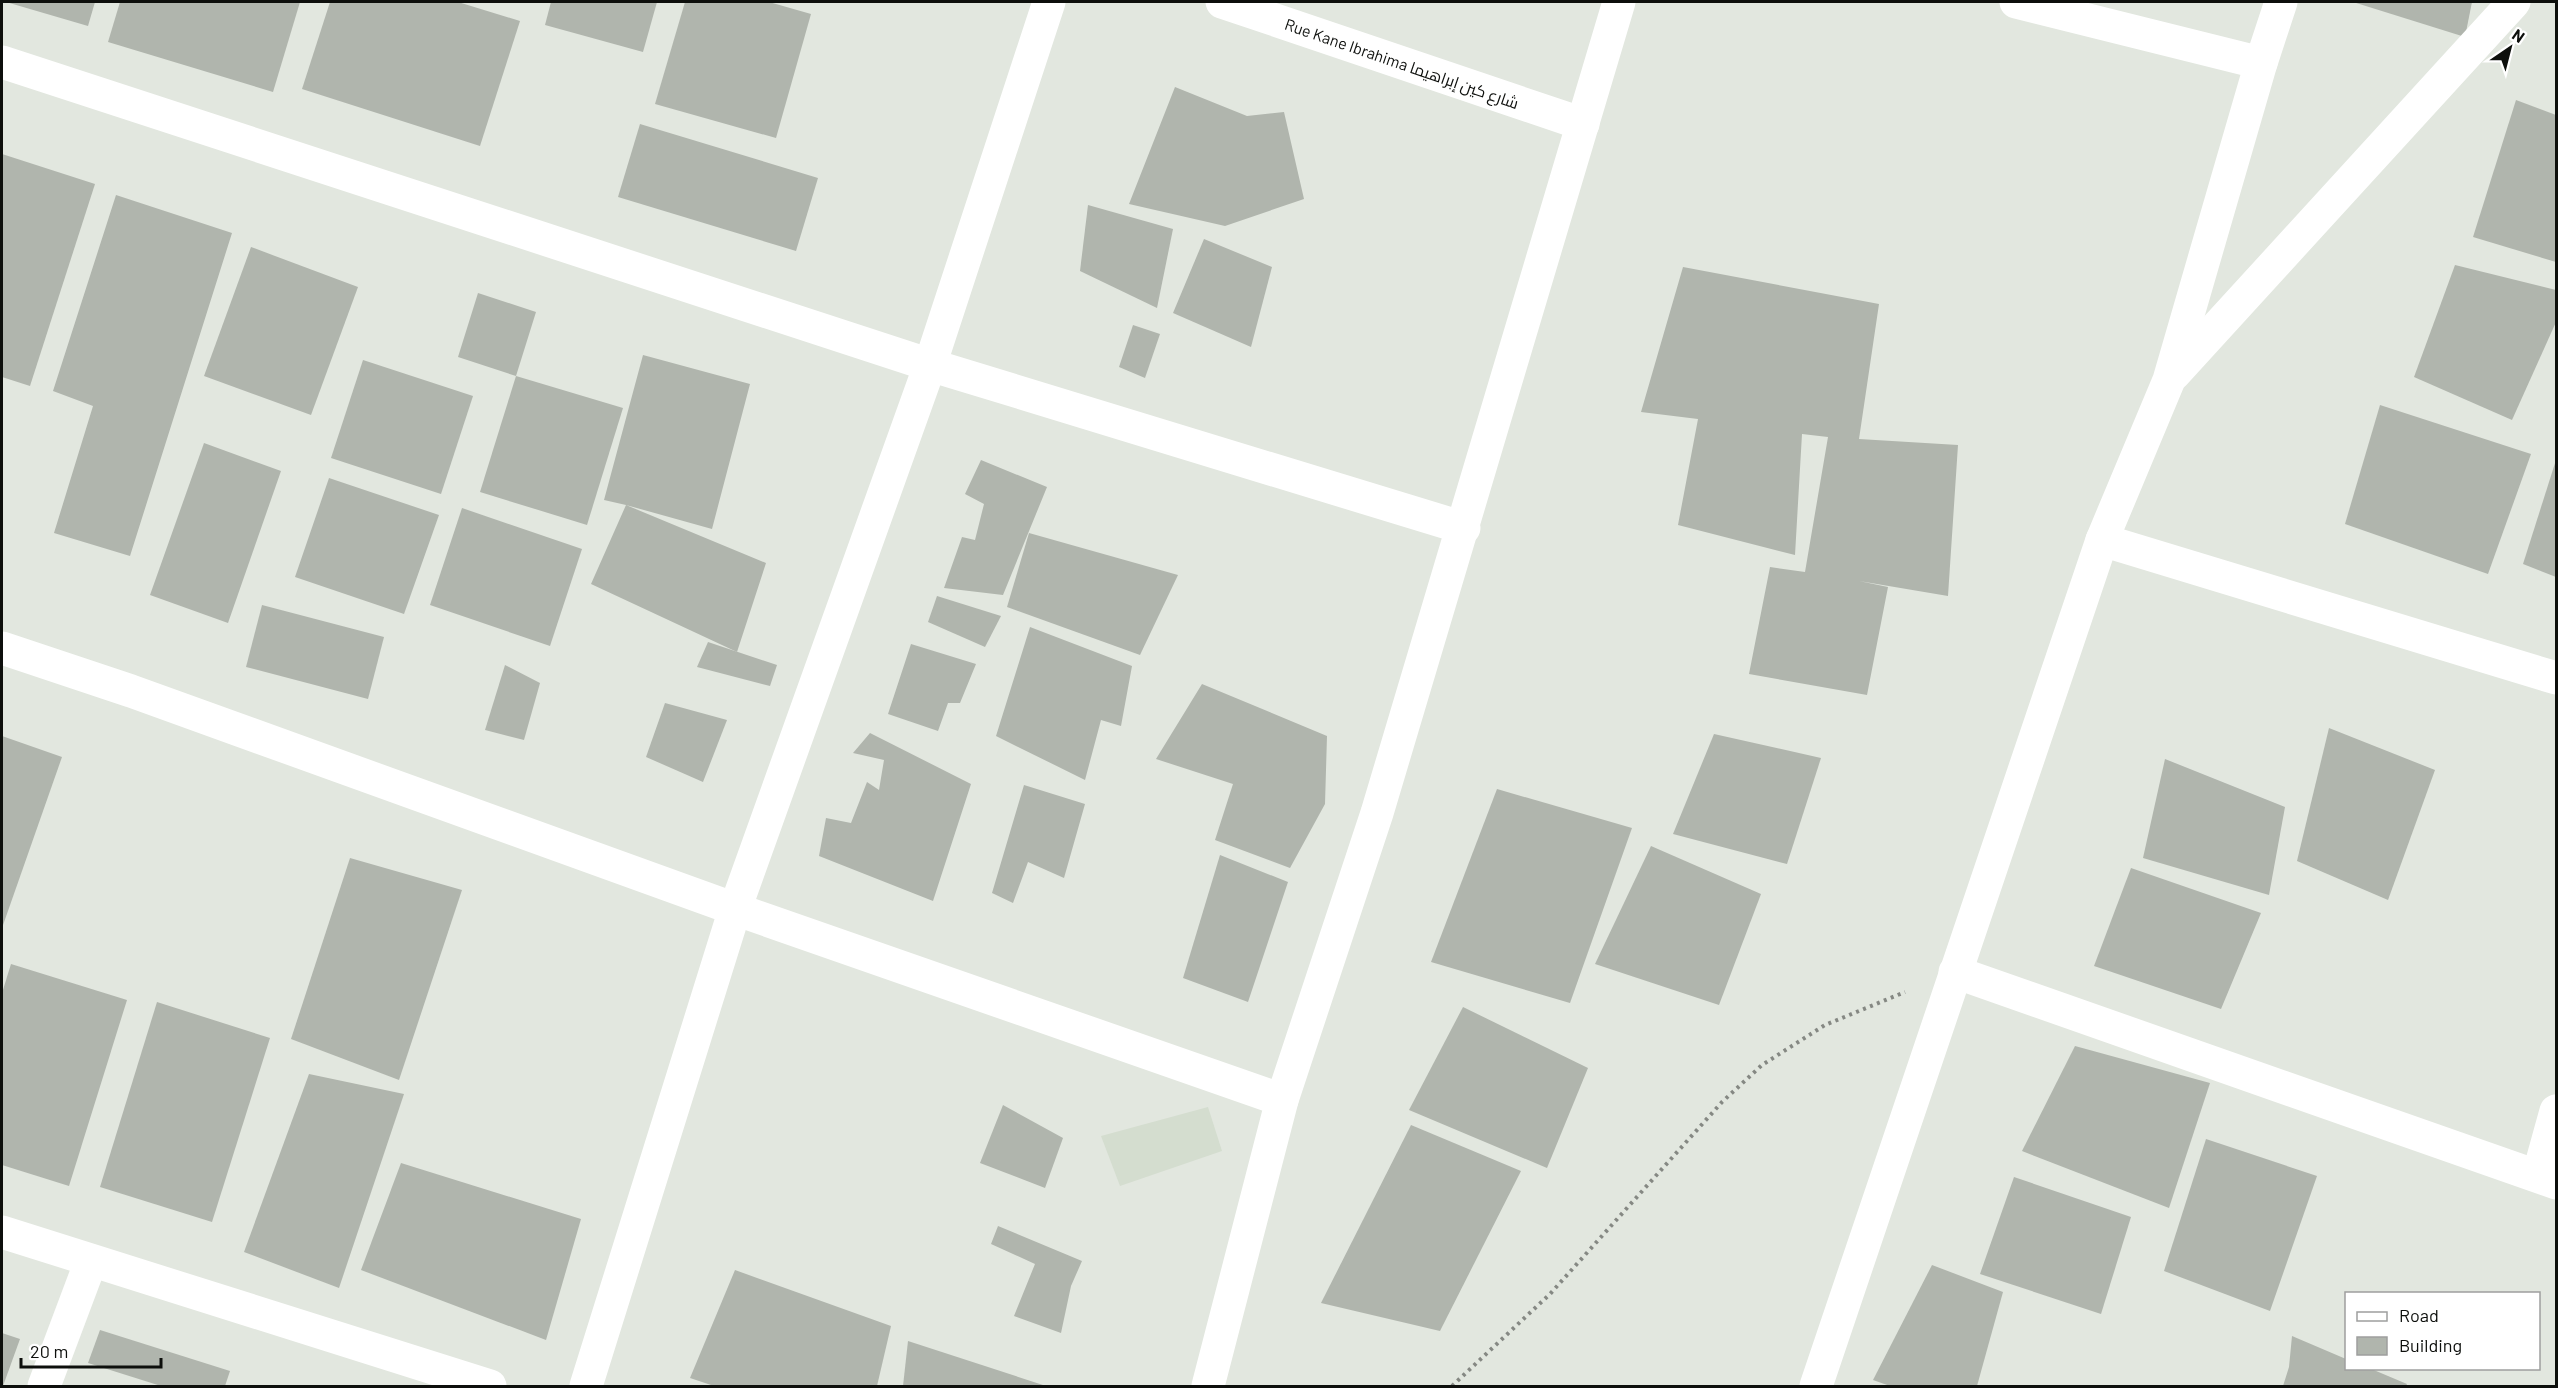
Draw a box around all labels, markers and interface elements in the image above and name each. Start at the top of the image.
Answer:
street label: Rue Kane Ibrahima شارع كين إبراهيما [1281,14,1522,115]
north arrow [2480,18,2540,78]
text: N [2509,24,2529,46]
legend [2345,1292,2540,1370]
text: Road [2399,1304,2439,1326]
scale bar [21,1331,160,1369]
text: Building [2399,1334,2462,1356]
text: 20 m [30,1340,68,1362]

